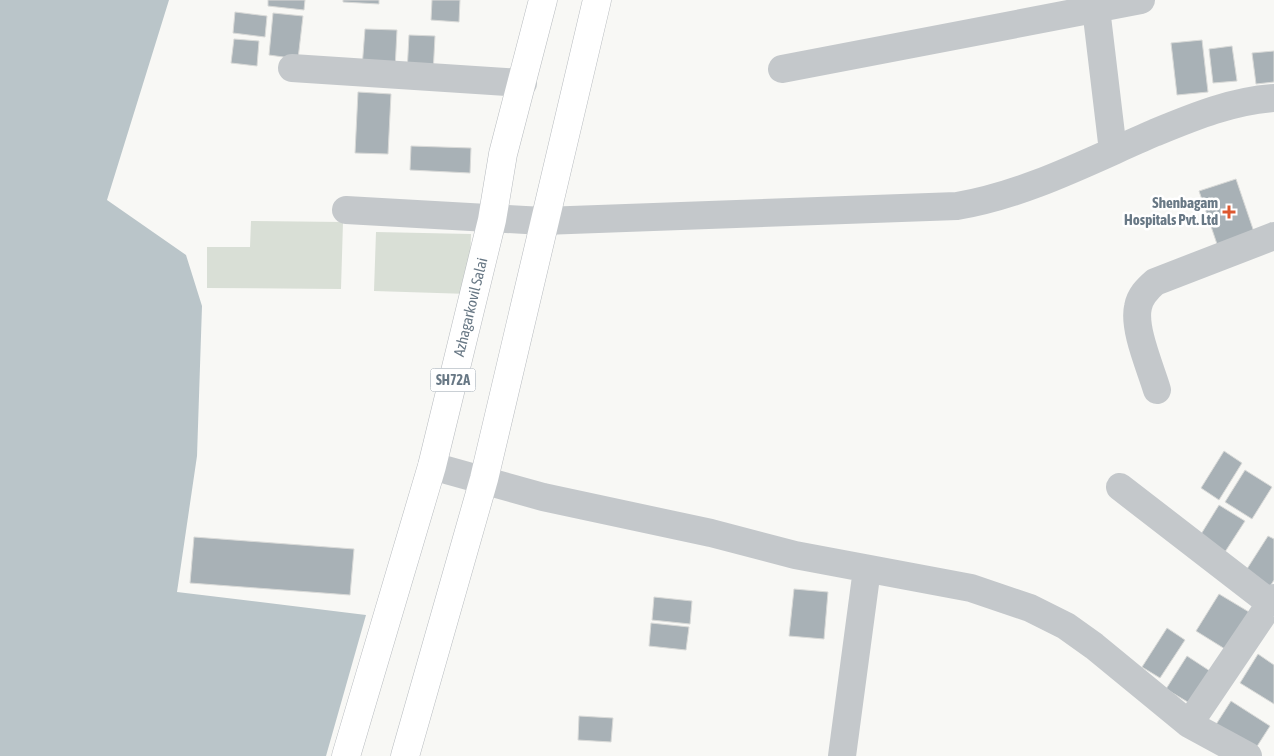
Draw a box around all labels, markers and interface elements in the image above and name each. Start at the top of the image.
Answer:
place label: Shenbagam Hospitals Pvt. Ltd [1124,194,1218,228]
marker: Shenbagam Hospitals Pvt. Ltd [1222,205,1236,219]
street label: Azhagarkovil Salai [450,256,491,358]
road number: SH72A [430,368,476,392]

